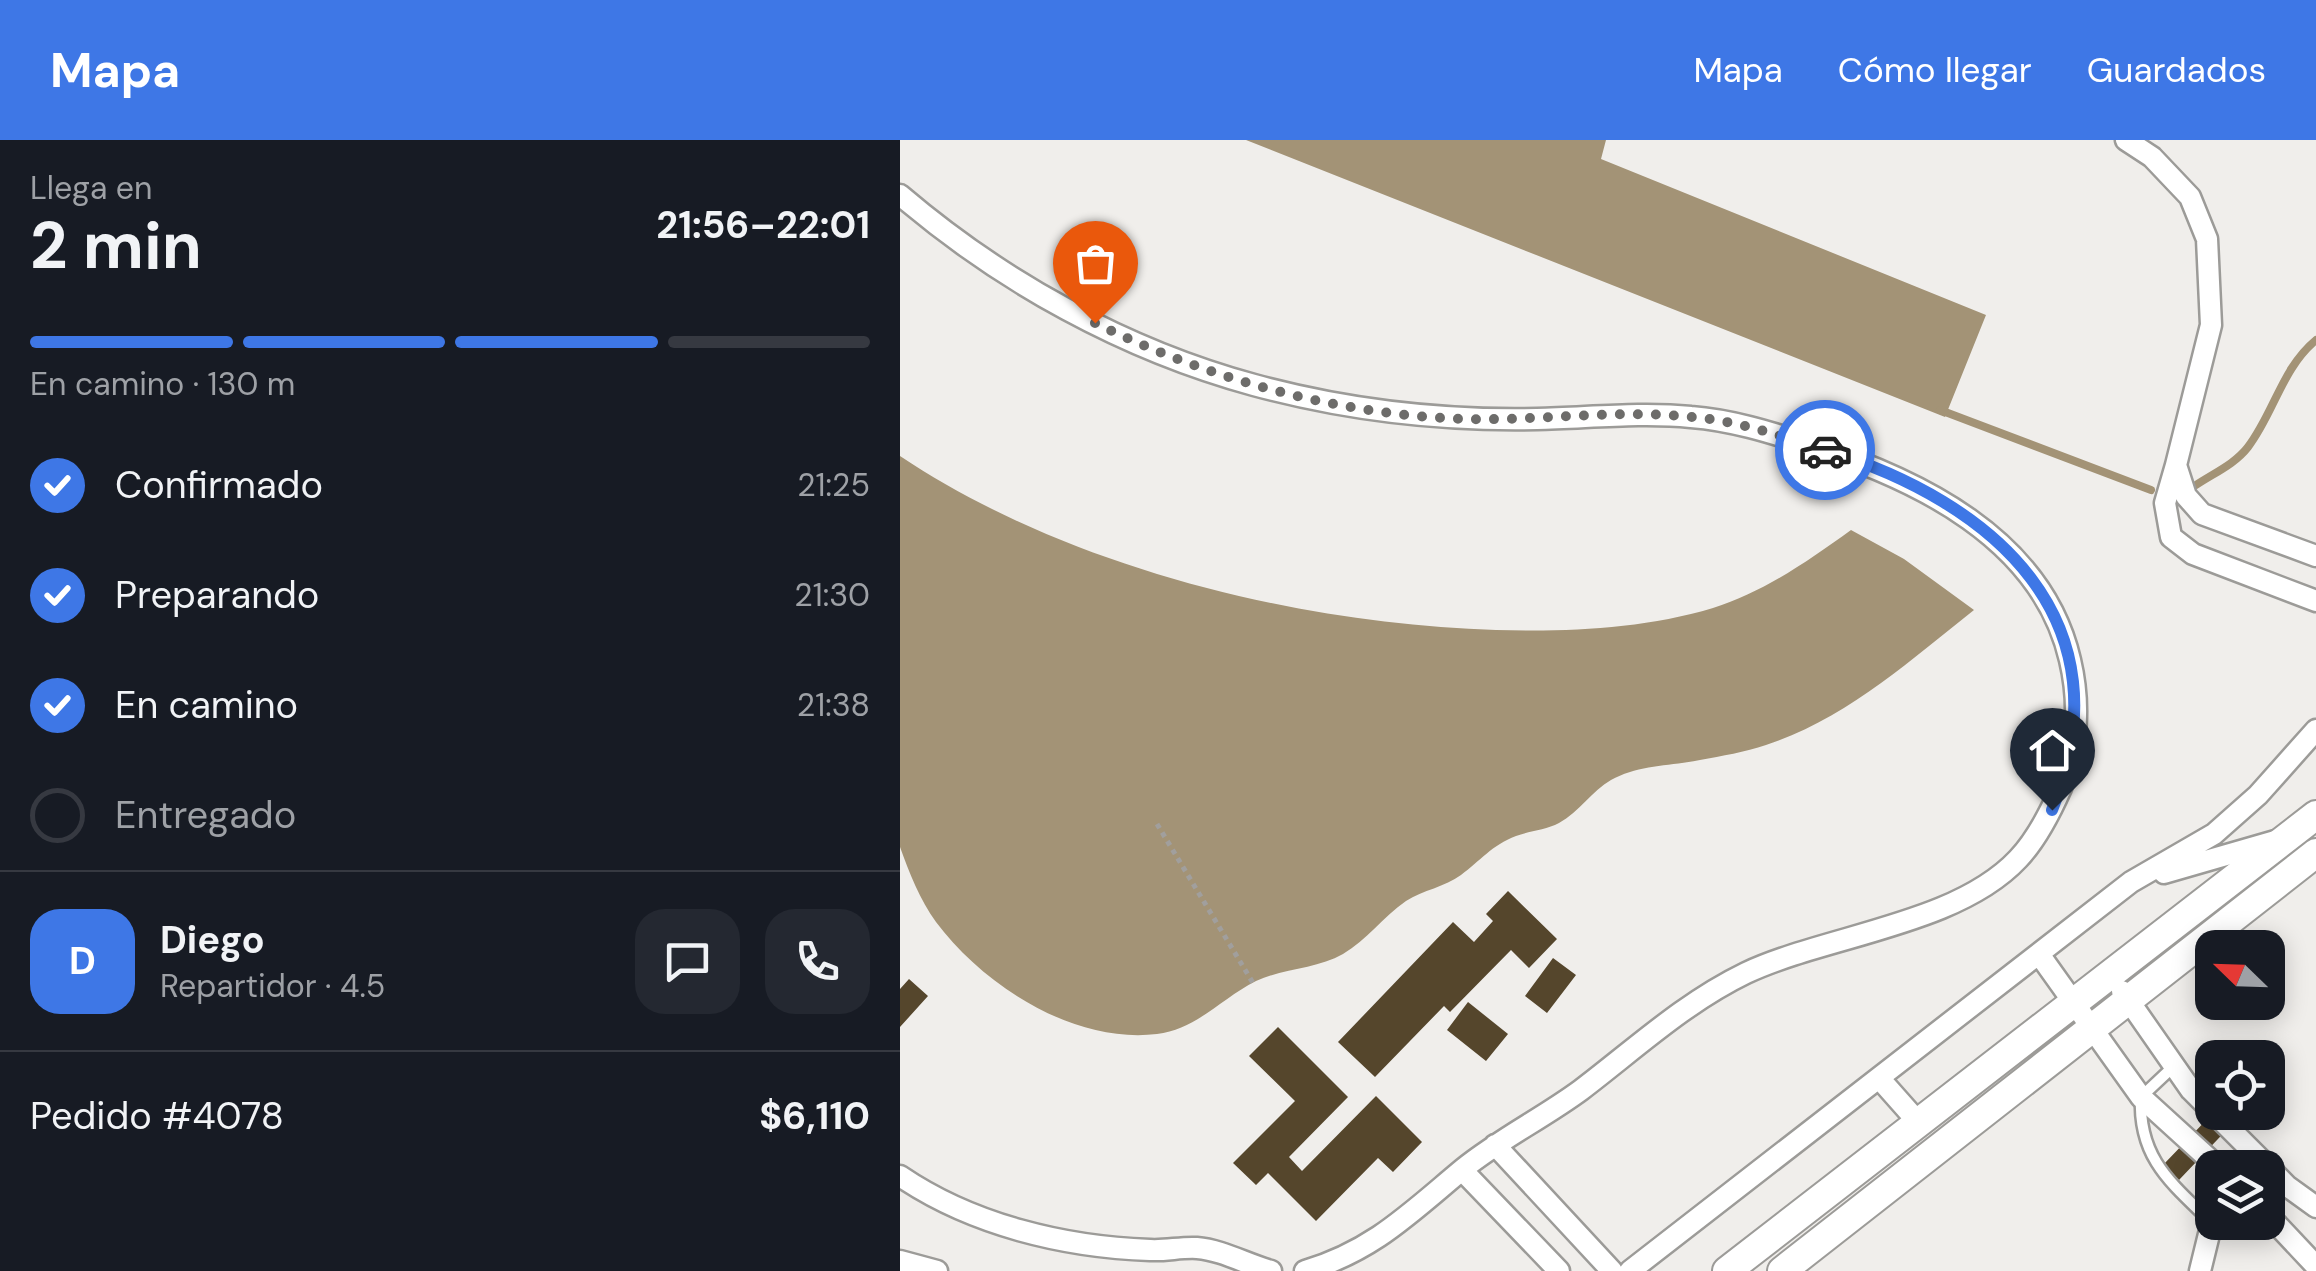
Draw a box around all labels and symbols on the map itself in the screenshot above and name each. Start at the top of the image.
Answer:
pin [1053,221,1138,324]
courier [1775,400,1875,500]
pin [2010,708,2095,811]
north arrow [2195,930,2285,1020]

